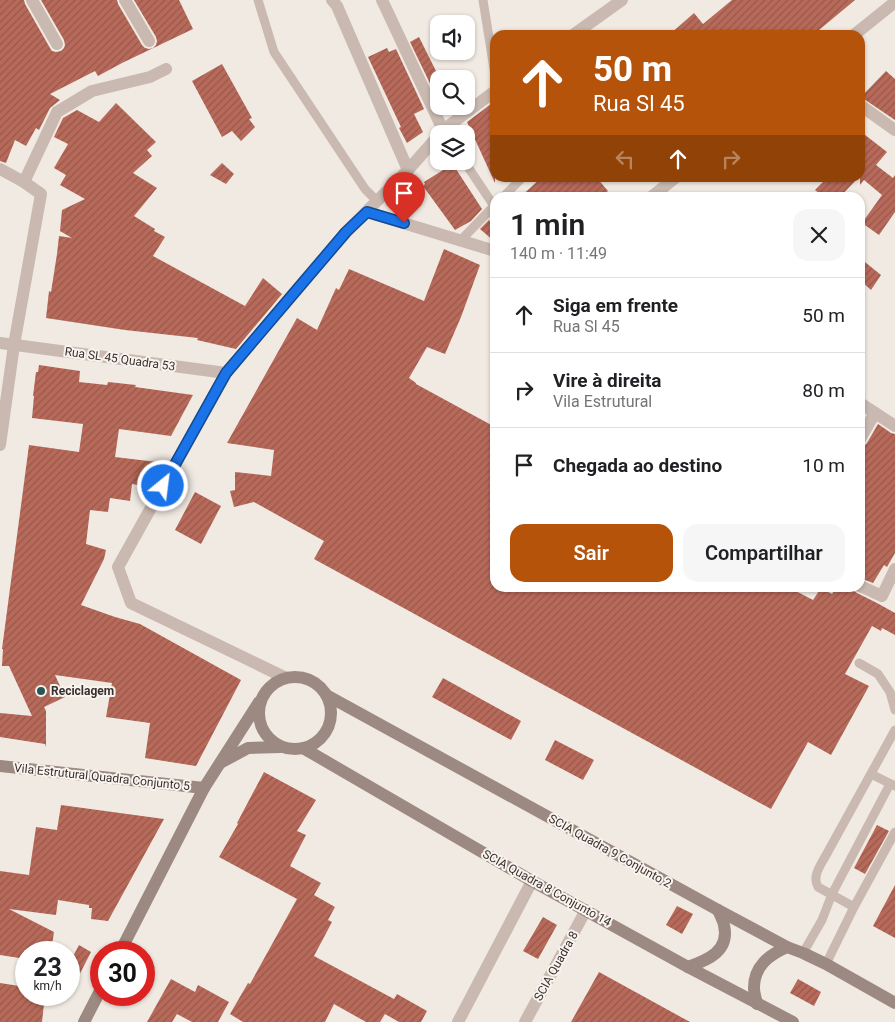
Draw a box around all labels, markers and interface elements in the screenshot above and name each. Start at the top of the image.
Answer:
map controls [430,15,475,170]
button: sound [430,15,475,60]
text: 50 m [593,49,672,90]
icon: ahead [510,50,575,115]
button: search [430,70,475,115]
text: Rua Sl 45 [593,91,685,116]
button: layers [430,125,475,170]
icon: left [611,145,639,173]
icon: ahead [664,145,692,173]
icon: right [717,145,745,173]
pin [383,172,425,223]
icon: arrive [390,179,418,207]
text: 1 min [510,207,585,242]
button: close [793,209,845,261]
text: 140 m · 11:49 [510,244,607,263]
text: Siga em frente [553,294,678,317]
icon: ahead [510,301,538,329]
text: 50 m [802,304,845,327]
text: Rua Sl 45 [553,317,620,336]
street label: Rua SL 45 Quadra 53 [64,344,176,374]
text: Vire à direita [553,369,662,392]
icon: right [510,376,538,404]
text: 80 m [802,379,845,402]
text: Vila Estrutural [553,392,652,411]
icon: arrive [510,451,538,479]
text: Chegada ao destino [553,454,722,477]
text: 10 m [802,454,845,477]
position arrow [136,459,188,511]
button: Sair [510,524,673,582]
button: Compartilhar [683,524,845,582]
place label: Reciclagem [51,684,114,698]
marker: Reciclagem [35,685,47,697]
street label: Vila Estrutural Quadra Conjunto 5 [13,761,191,793]
street label: SCIA Quadra 9 Conjunto 2 [546,811,674,891]
street label: SCIA Quadra 8 Conjunto 14 [480,847,614,929]
street label: SCIA Quadra 8 [531,929,581,1003]
speed limit sign: 30 [90,941,155,1006]
text: 23 [33,953,62,982]
text: km/h [33,979,62,993]

